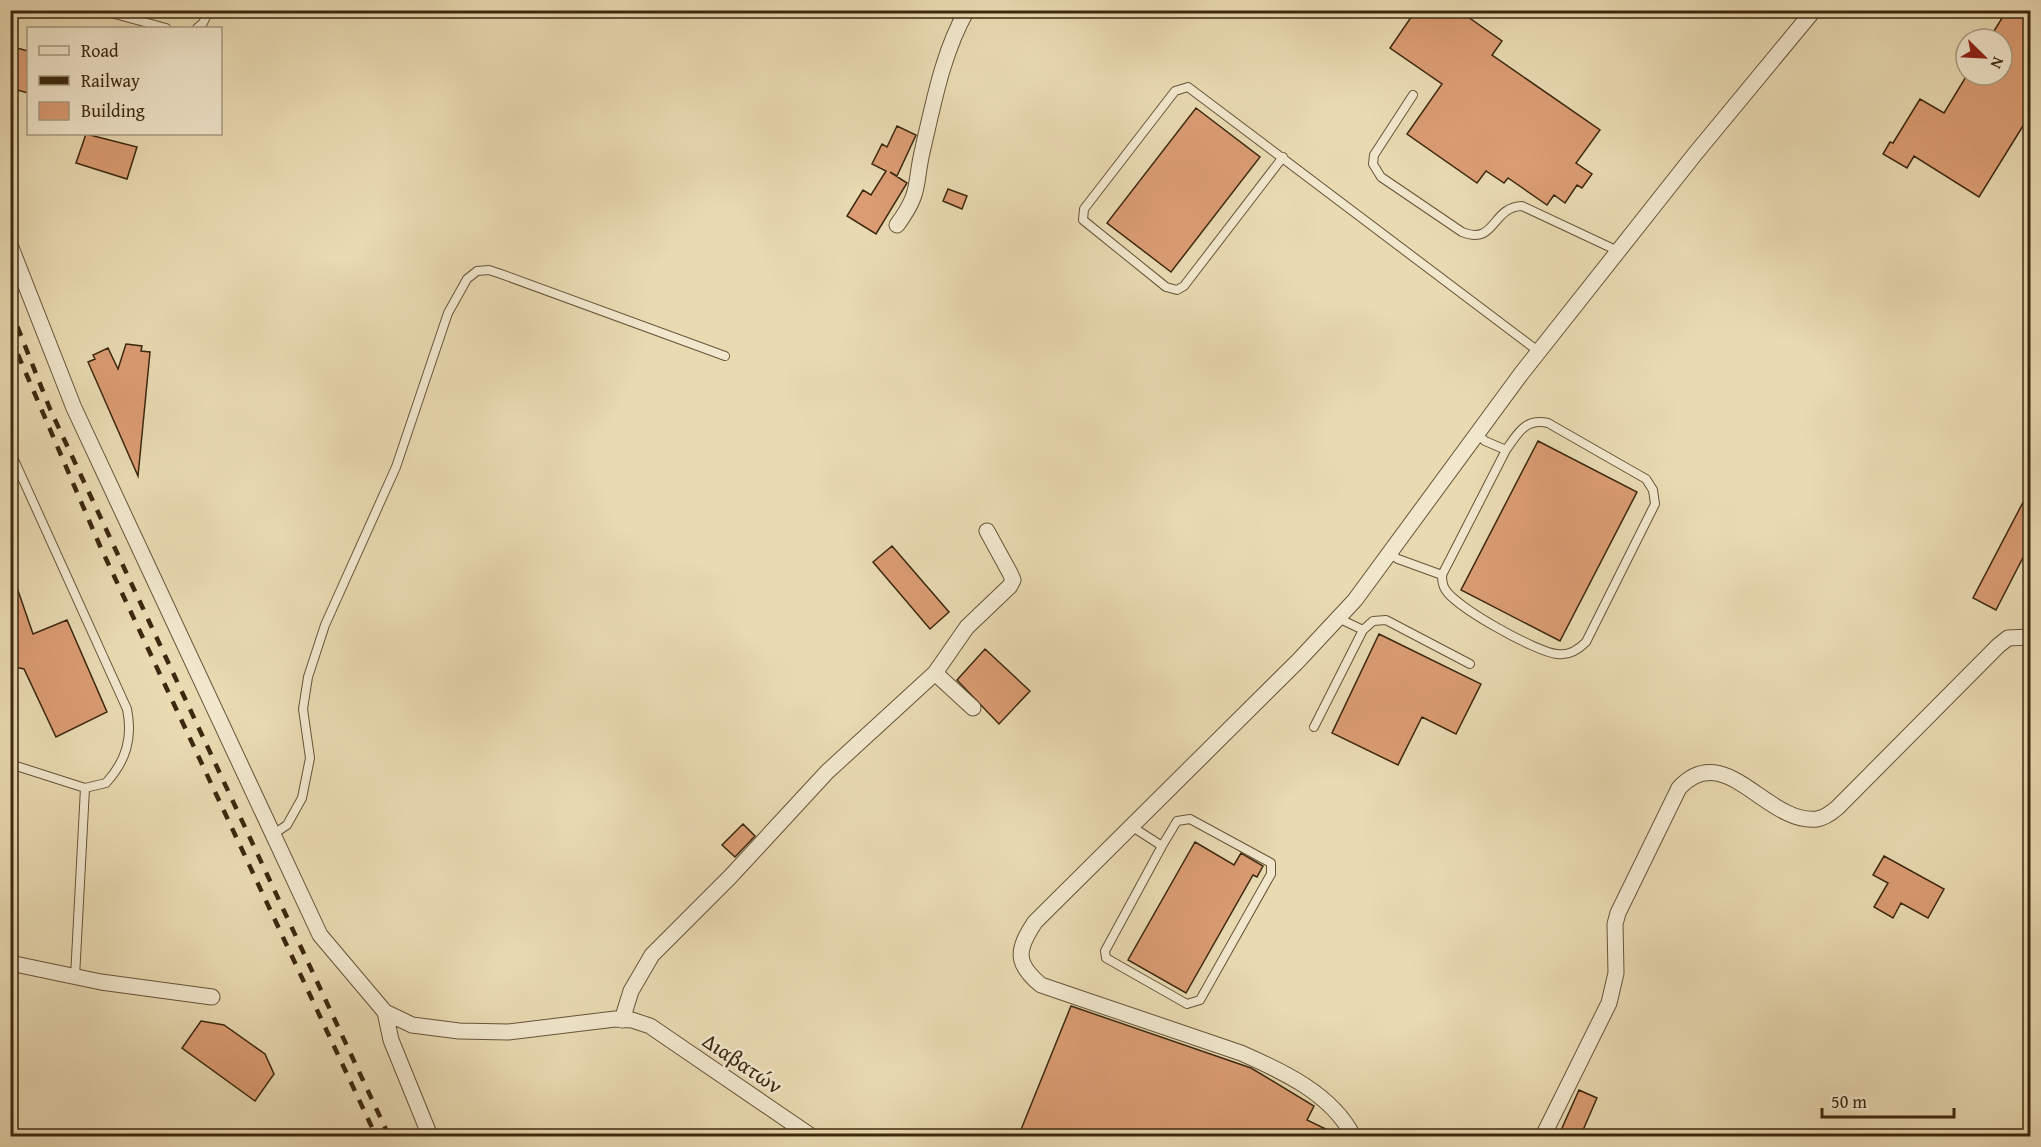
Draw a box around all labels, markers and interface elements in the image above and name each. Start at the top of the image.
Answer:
legend [27,27,222,135]
north arrow [1954,27,2014,87]
text: Road [81,37,119,64]
text: N [1984,53,2011,73]
text: Railway [81,67,140,94]
text: Building [81,97,145,124]
street label: Διαβατών [697,1024,789,1102]
scale bar [1822,1081,1954,1119]
text: 50 m [1831,1088,1867,1115]

